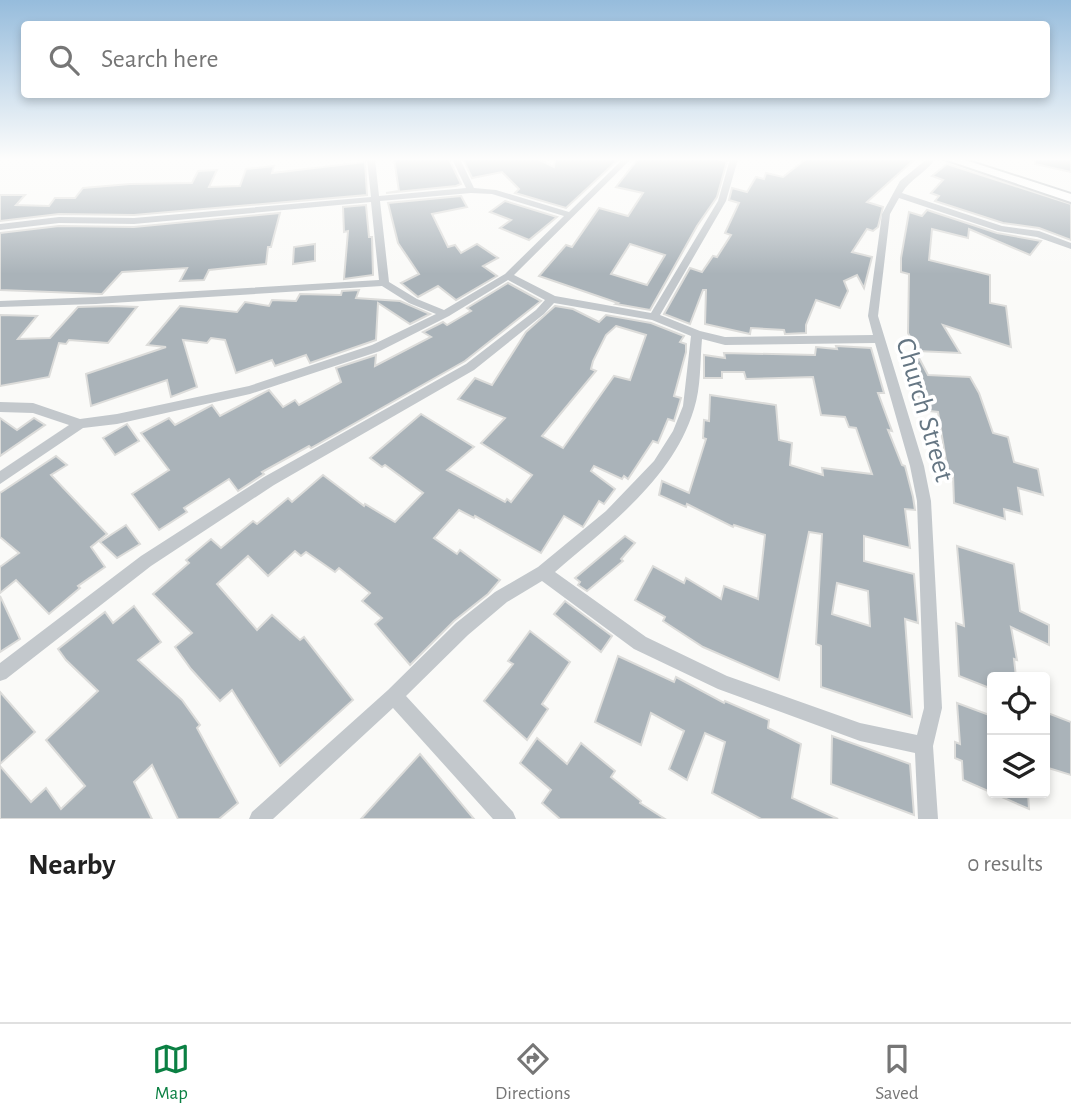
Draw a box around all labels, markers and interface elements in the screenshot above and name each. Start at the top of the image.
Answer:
search box [21,21,1050,98]
icon: search [45,41,83,79]
text: Search here [101,46,219,72]
street label: Church Street [890,335,958,485]
map controls [987,672,1050,798]
button: locate [987,672,1050,735]
button: layers [987,735,1050,798]
text: Nearby [28,850,116,880]
text: 0 results [967,853,1043,876]
tab: Map [152,1040,190,1105]
tab: Directions [495,1040,571,1105]
tab: Saved [875,1040,919,1105]

